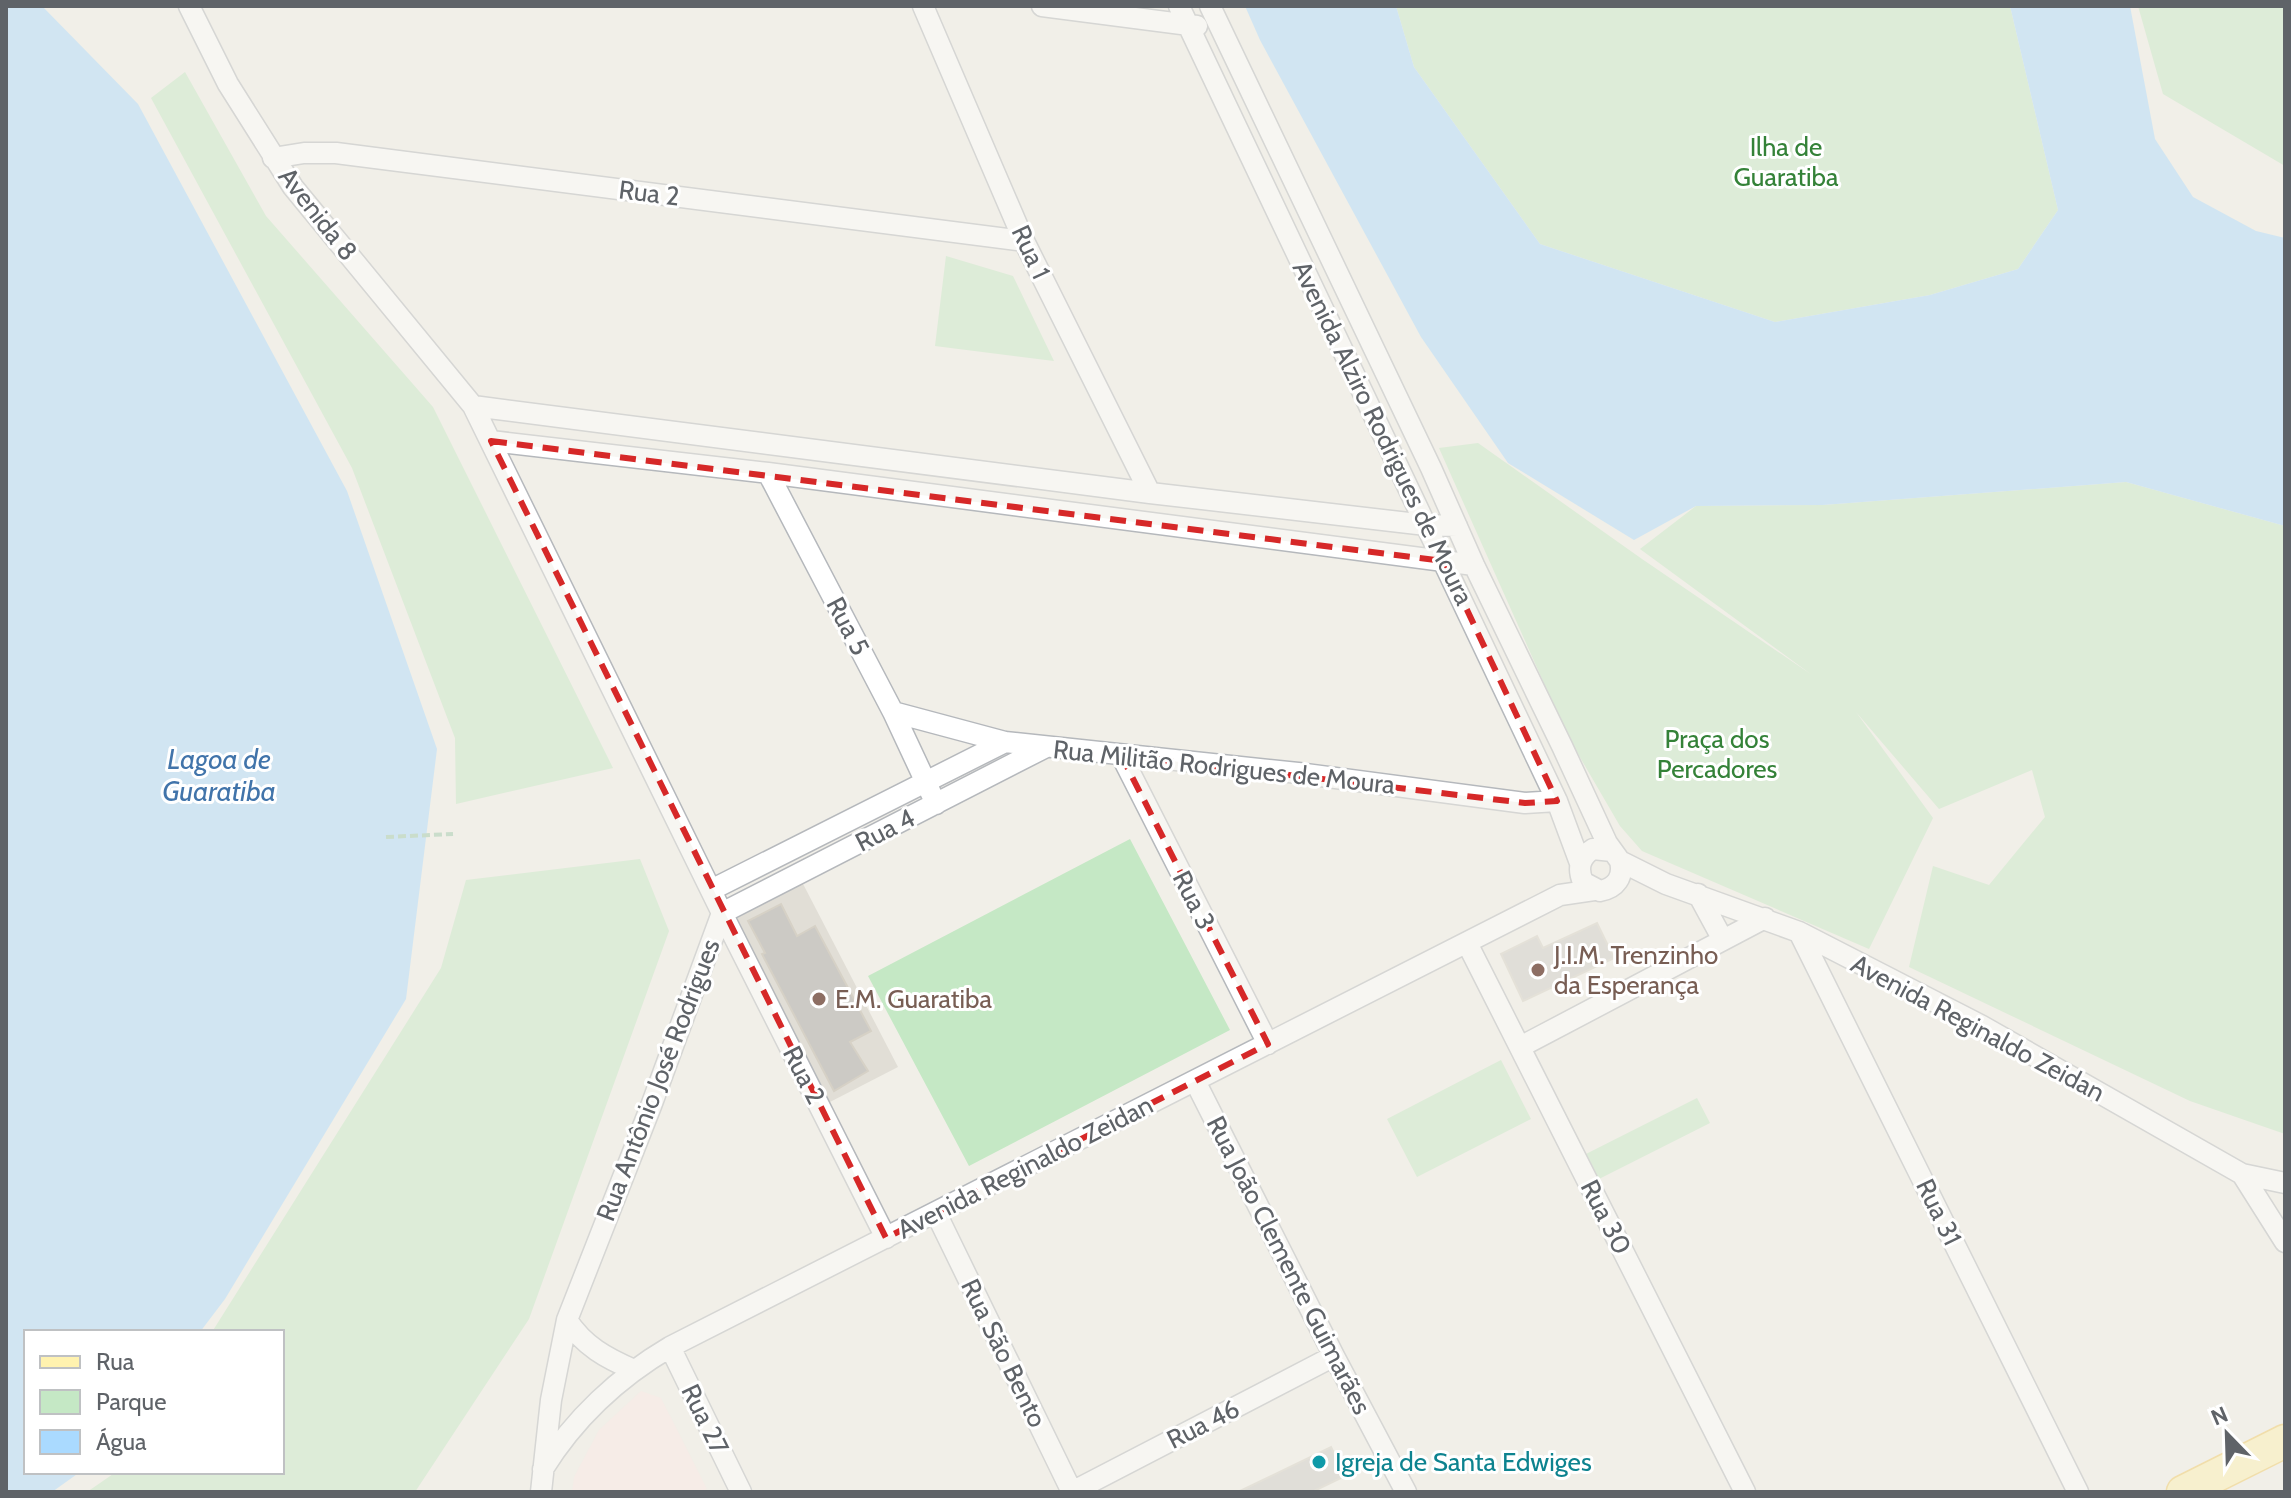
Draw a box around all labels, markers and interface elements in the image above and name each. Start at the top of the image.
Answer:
park label: Ilha de Guaratiba [1734,131,1839,193]
street label: Avenida 8 [272,161,364,267]
street label: Rua 2 [617,173,681,213]
street label: Rua 1 [1005,220,1057,284]
street label: Avenida Alziro Rodrigues de Moura [1286,256,1481,611]
street label: Rua 5 [819,591,877,661]
park label: Praça dos Percadores [1657,723,1778,785]
street label: Rua Militão Rodrigues de Moura [1051,733,1397,801]
water label: Lagoa de Guaratiba [162,742,276,808]
street label: Rua 4 [850,802,920,858]
street label: Rua 3 [1166,865,1222,935]
street label: Rua Antônio José Rodrigues [589,934,727,1226]
place label: J.I.M. Trenzinho da Esperança [1553,939,1718,1001]
street label: Avenida Reginaldo Zeidan [1846,948,2110,1108]
marker: J.I.M. Trenzinho da Esperança [1529,961,1547,979]
place label: E.M. Guaratiba [835,983,993,1015]
marker: E.M. Guaratiba [810,990,828,1008]
street label: Rua 2 [776,1041,832,1109]
street label: Avenida Reginaldo Zeidan [892,1089,1158,1245]
street label: Rua João Clemente Guimarães [1200,1111,1378,1420]
street label: Rua 30 [1574,1174,1638,1260]
street label: Rua 31 [1909,1174,1969,1250]
street label: Rua São Bento [954,1274,1054,1432]
legend [24,1330,284,1474]
text: Rua [96,1347,135,1376]
street label: Rua 27 [674,1379,736,1459]
text: Parque [96,1387,166,1416]
street label: Rua 46 [1161,1392,1245,1456]
north arrow [2187,1394,2267,1474]
text: N [2207,1401,2232,1432]
text: Água [96,1427,147,1456]
place label: Igreja de Santa Edwiges [1335,1446,1592,1478]
marker: Igreja de Santa Edwiges [1310,1453,1328,1471]

